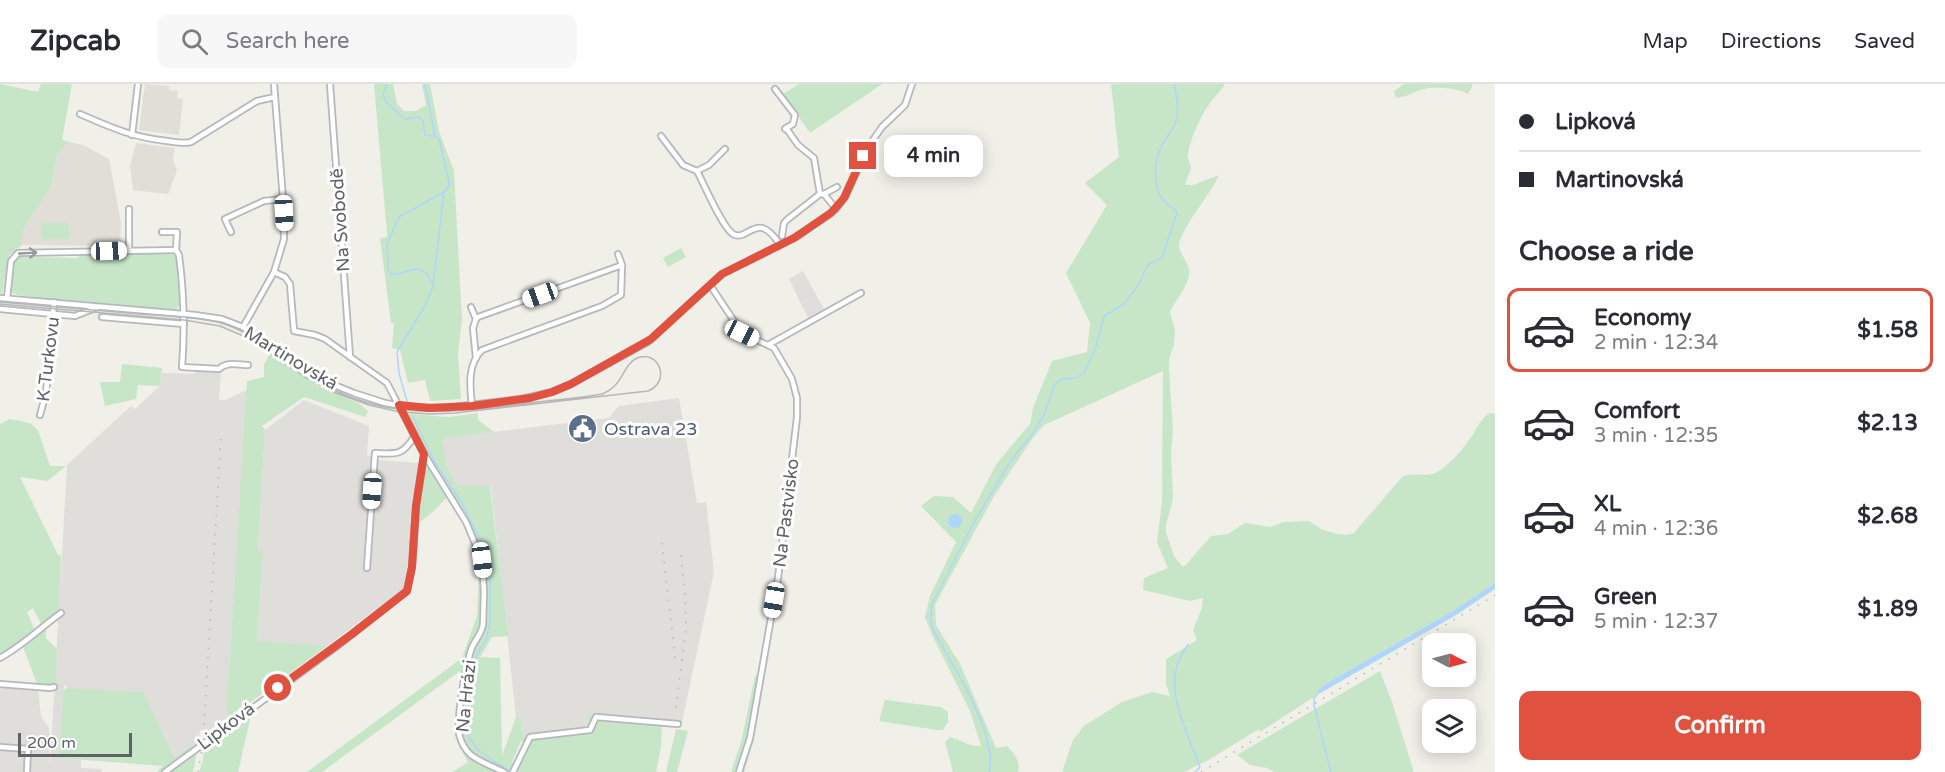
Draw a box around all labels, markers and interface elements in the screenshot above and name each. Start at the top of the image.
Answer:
search box [157,14,577,68]
text: Zipcab [30,24,121,58]
icon: search [178,25,211,58]
text: Search here [226,28,350,54]
text: Map [1642,29,1688,54]
text: Directions [1721,29,1821,54]
text: Saved [1854,29,1915,54]
text: Lipková [1555,109,1636,135]
callout: 4 min [884,135,983,177]
route end [849,142,876,169]
text: 4 min [907,144,960,168]
street label: Na Svobodě [325,167,355,273]
text: Martinovská [1555,167,1684,193]
car [274,195,294,231]
text: Choose a ride [1519,235,1694,268]
car [91,241,127,261]
one-way arrow [18,247,37,258]
car [520,280,560,310]
icon: car [1522,303,1576,357]
text: Economy [1594,305,1691,331]
street label: K Turkovu [32,315,64,403]
car [722,317,762,349]
text: $1.58 [1857,317,1918,343]
street label: Martinovská [240,321,342,395]
text: 2 min · 12:34 [1594,331,1718,355]
icon: car [1522,396,1576,450]
text: Comfort [1594,398,1680,424]
text: $2.13 [1857,410,1918,436]
public building icon: Ostrava 23 [567,413,599,445]
place label: Ostrava 23 [604,418,698,440]
text: 3 min · 12:35 [1594,424,1718,448]
street label: Na Pastvisko [768,457,804,569]
car [362,472,382,510]
icon: car [1522,489,1576,543]
text: XL [1594,491,1621,517]
text: $2.68 [1857,503,1918,529]
text: 4 min · 12:36 [1594,517,1718,541]
car [471,541,493,579]
car [762,581,786,619]
icon: car [1522,582,1576,636]
text: Green [1594,584,1657,610]
text: $1.89 [1857,596,1918,622]
text: 5 min · 12:37 [1594,610,1718,634]
north arrow [1422,633,1476,687]
map controls [1422,633,1476,753]
street label: Na Hrázi [451,658,481,734]
route start [264,674,291,701]
button: Confirm [1519,691,1921,760]
street label: Lipková [193,697,259,755]
button: layers [1422,699,1476,753]
scale bar [18,730,132,758]
text: 200 m [27,733,76,753]

